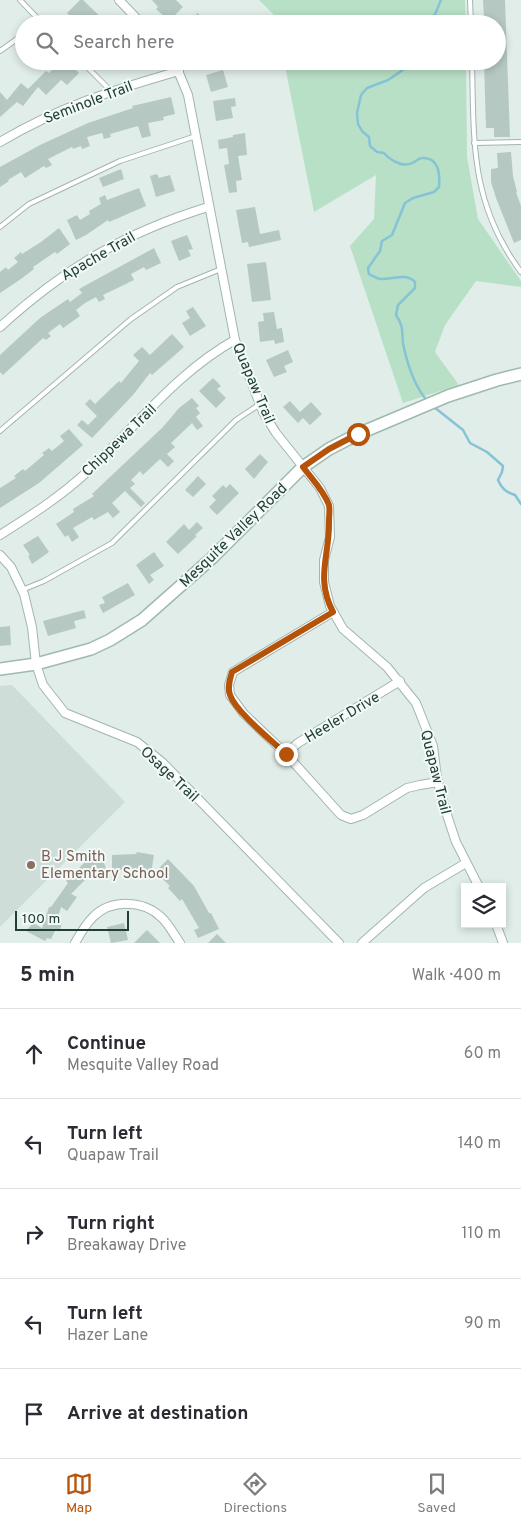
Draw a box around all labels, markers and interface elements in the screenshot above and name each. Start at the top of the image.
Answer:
search box [15,15,506,70]
icon: search [33,29,61,57]
text: Search here [73,31,175,55]
street label: Seminole Trail [41,78,136,129]
street label: Apache Trail [58,228,139,286]
street label: Quapaw Trail [227,340,278,427]
street label: Chippewa Trail [79,401,162,482]
route start [347,423,370,446]
street label: Mesquite Valley Road [176,480,292,592]
street label: Heeler Drive [302,689,384,748]
street label: Quapaw Trail [415,728,454,817]
street label: Osage Trail [136,743,202,807]
route end [275,743,298,766]
place label: B J Smith Elementary School [41,848,168,884]
marker: B J Smith Elementary School [25,859,37,871]
map controls [461,883,506,928]
button: layers [461,883,506,928]
scale bar [15,908,129,931]
text: 100 m [22,911,60,928]
text: 5 min [20,962,75,989]
text: Walk · 400 m [412,966,501,986]
text: Continue [67,1032,146,1056]
icon: ahead [20,1040,48,1068]
text: 60 m [464,1044,501,1064]
text: Mesquite Valley Road [67,1056,219,1076]
text: Turn left [67,1122,143,1146]
icon: left [20,1130,48,1158]
text: 140 m [458,1134,501,1154]
text: Quapaw Trail [67,1146,159,1166]
text: Turn right [67,1212,155,1236]
icon: right [20,1220,48,1248]
text: 110 m [461,1224,501,1244]
text: Breakaway Drive [67,1236,186,1256]
text: Turn left [67,1302,143,1326]
icon: left [20,1310,48,1338]
text: 90 m [464,1314,501,1334]
text: Hazer Lane [67,1326,148,1346]
icon: arrive [20,1400,48,1428]
text: Arrive at destination [67,1402,248,1426]
tab: Map [65,1470,93,1517]
tab: Directions [223,1470,287,1517]
tab: Saved [417,1470,456,1517]

